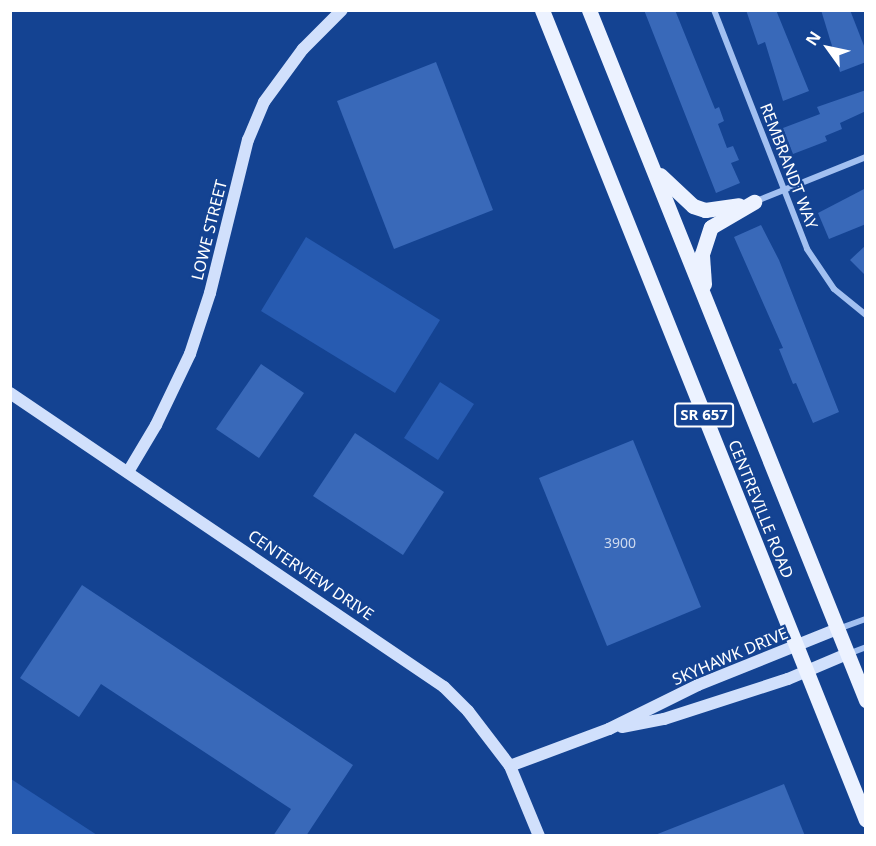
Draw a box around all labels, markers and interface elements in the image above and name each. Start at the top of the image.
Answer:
north arrow [798,18,858,78]
text: N [800,27,826,50]
street label: REMBRANDT WAY [756,101,822,231]
street label: LOWE STREET [187,178,231,282]
road number: SR 657 [674,403,734,427]
street label: CENTREVILLE ROAD [724,437,798,581]
street label: CENTERVIEW DRIVE [245,526,377,624]
house number: 3900 [604,535,636,551]
street label: SKYHAWK DRIVE [669,623,791,689]

